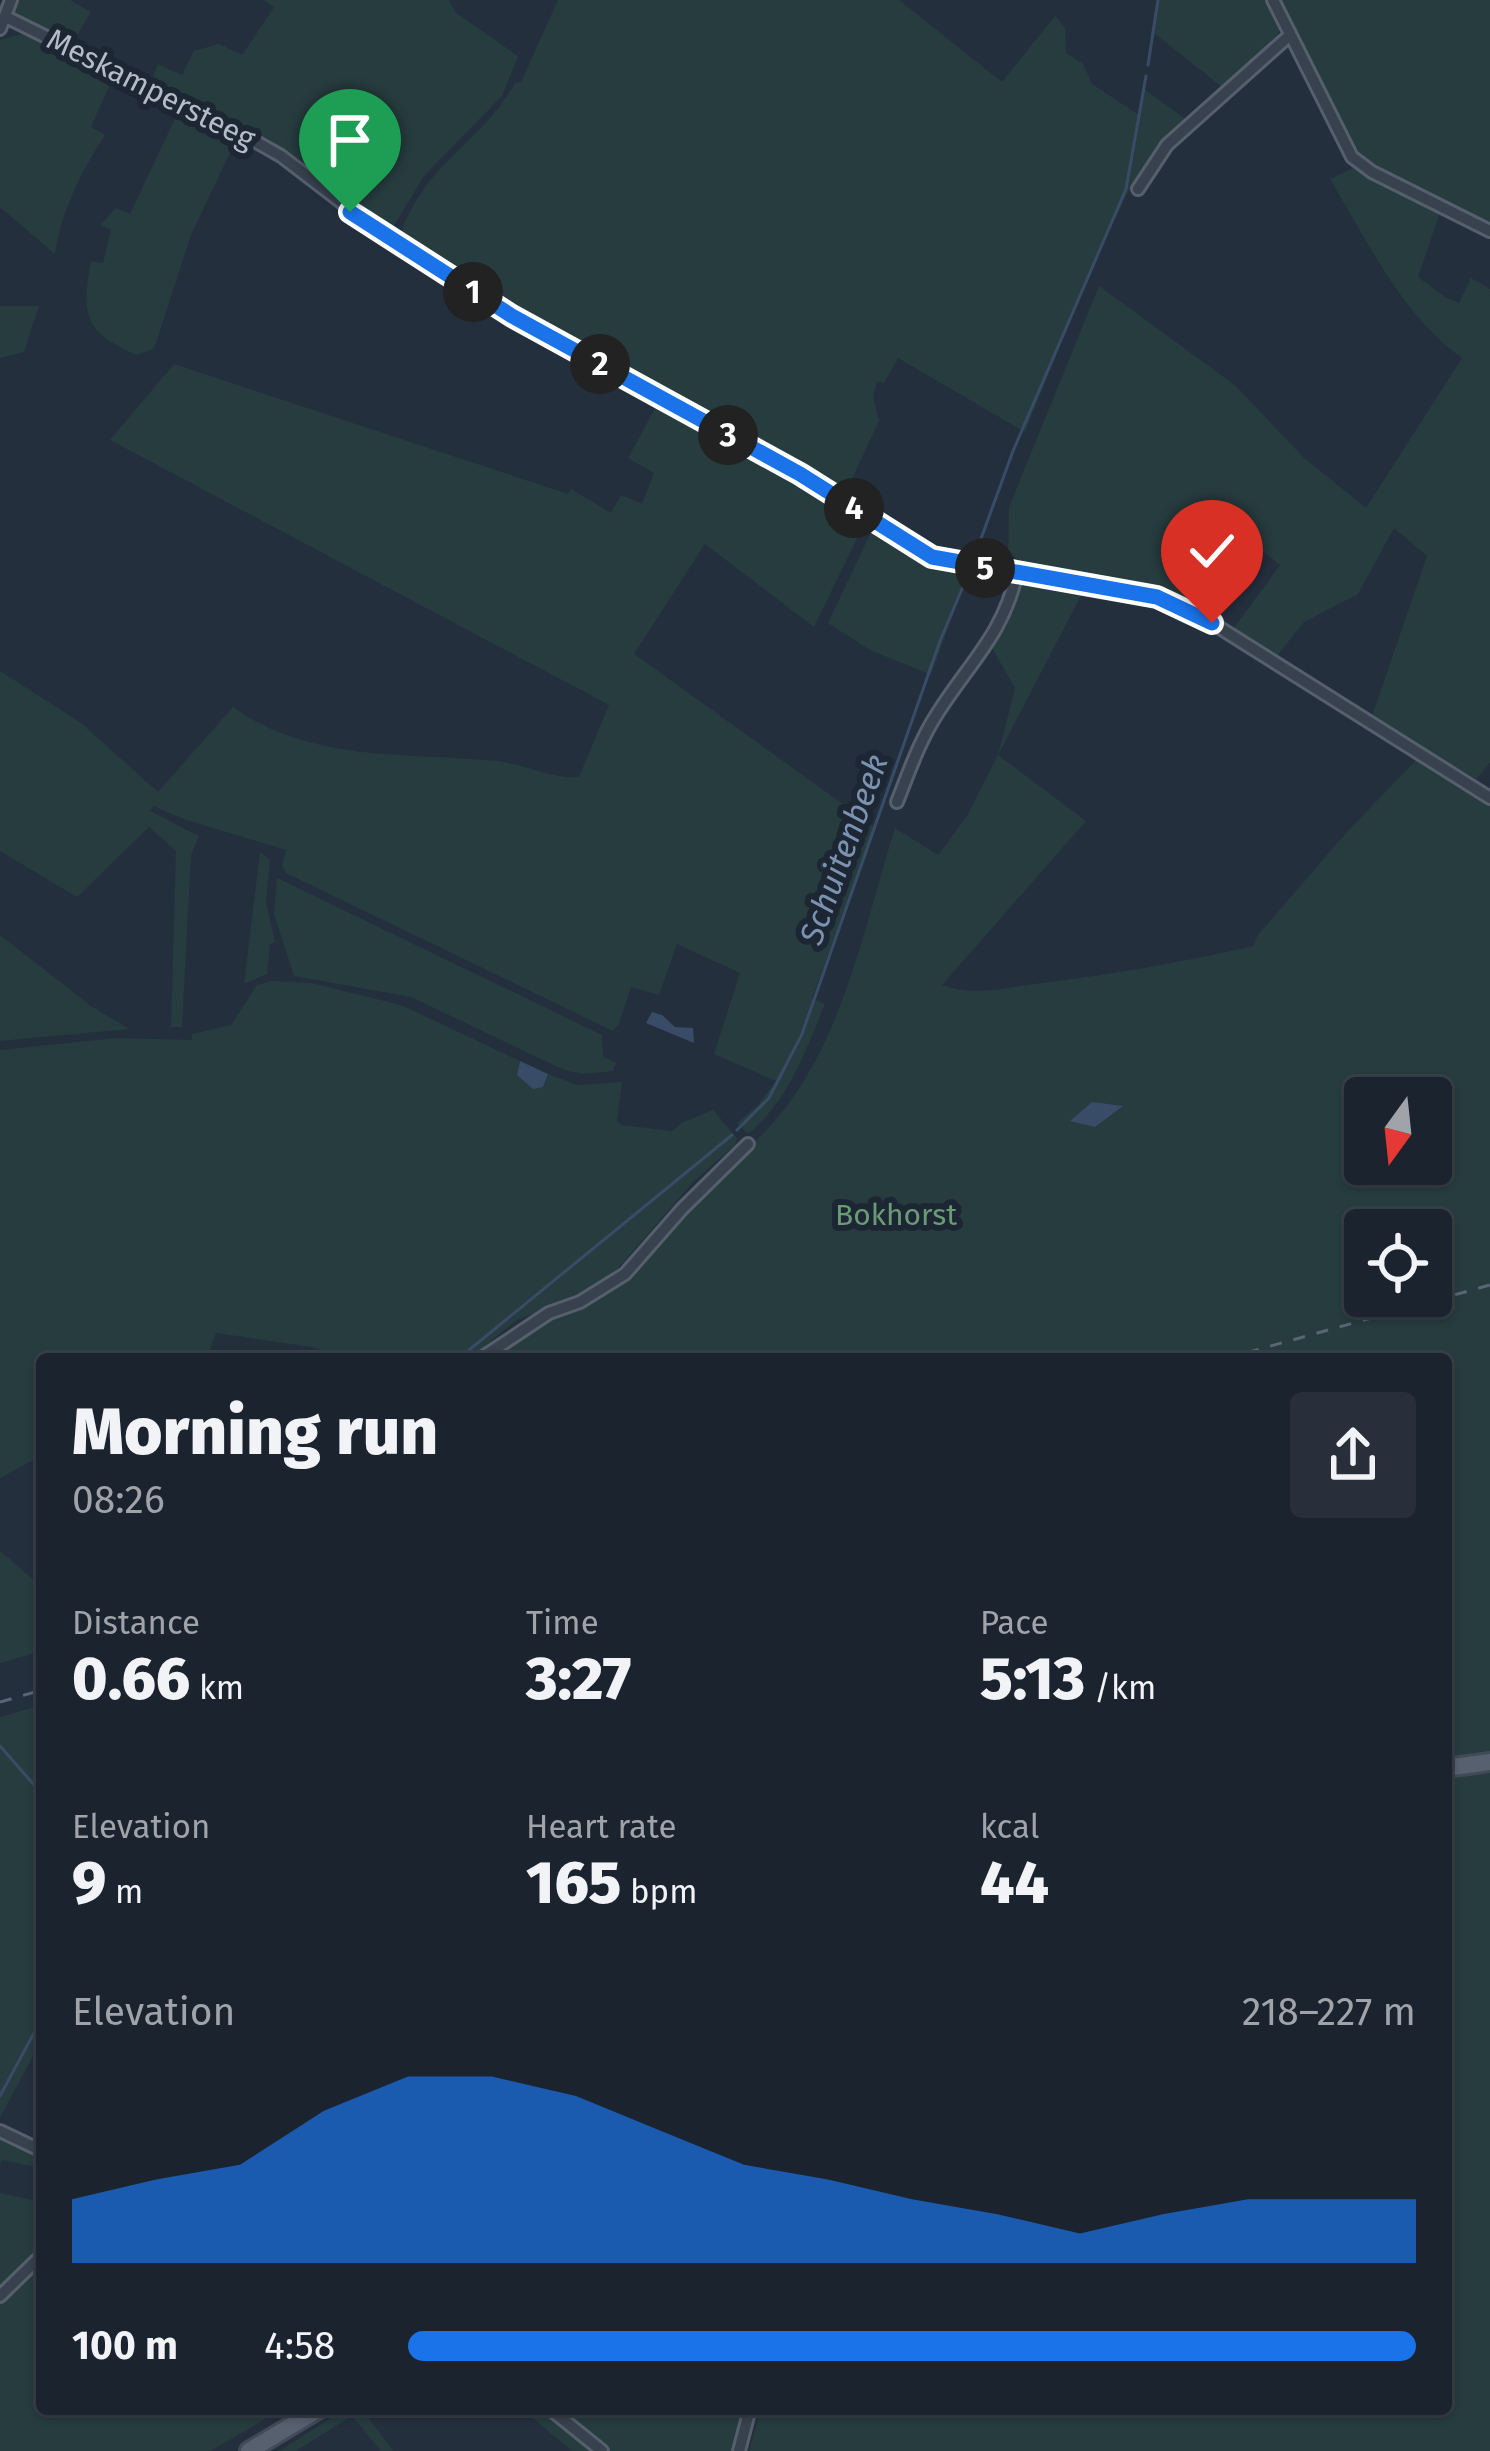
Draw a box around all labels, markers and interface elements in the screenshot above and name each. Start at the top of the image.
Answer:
street label: Meskampersteeg [41,21,261,157]
pin [299,89,401,212]
icon: arrive [317,107,383,173]
pin: 1 [443,262,503,322]
text: 1 [465,272,481,312]
pin: 2 [570,334,630,394]
text: 2 [591,344,609,384]
pin: 3 [698,405,758,465]
text: 3 [719,415,737,455]
pin: 4 [824,478,884,538]
text: 4 [845,488,863,528]
pin [1161,500,1263,623]
icon: check [1179,518,1245,584]
pin: 5 [955,538,1015,598]
text: 5 [976,548,994,588]
water label: Schuitenbeek [791,749,897,951]
north arrow [1344,1077,1452,1185]
map controls [1344,1077,1452,1317]
park label: Bokhorst [835,1197,957,1233]
button: locate [1344,1209,1452,1317]
text: Morning run [72,1392,438,1471]
button: share [1290,1392,1416,1518]
text: 08:26 [72,1477,165,1523]
text: Distance [72,1603,200,1643]
text: Time [526,1603,599,1643]
text: Pace [980,1603,1048,1643]
text: 0.66 [72,1643,190,1715]
text: 3:27 [526,1643,631,1715]
text: 5:13 [980,1643,1085,1715]
text: km [190,1668,244,1708]
text: /km [1085,1668,1156,1708]
text: Elevation [72,1807,210,1847]
text: Heart rate [526,1807,676,1847]
text: kcal [980,1807,1039,1847]
text: 9 [72,1847,106,1919]
text: 165 [526,1847,621,1919]
text: 44 [980,1847,1049,1919]
text: m [106,1872,143,1912]
text: bpm [621,1872,697,1912]
text: Elevation [72,1989,235,2035]
text: 218–227 m [1242,1989,1416,2035]
text: 100 m [72,2323,178,2369]
text: 4:58 [264,2323,335,2369]

